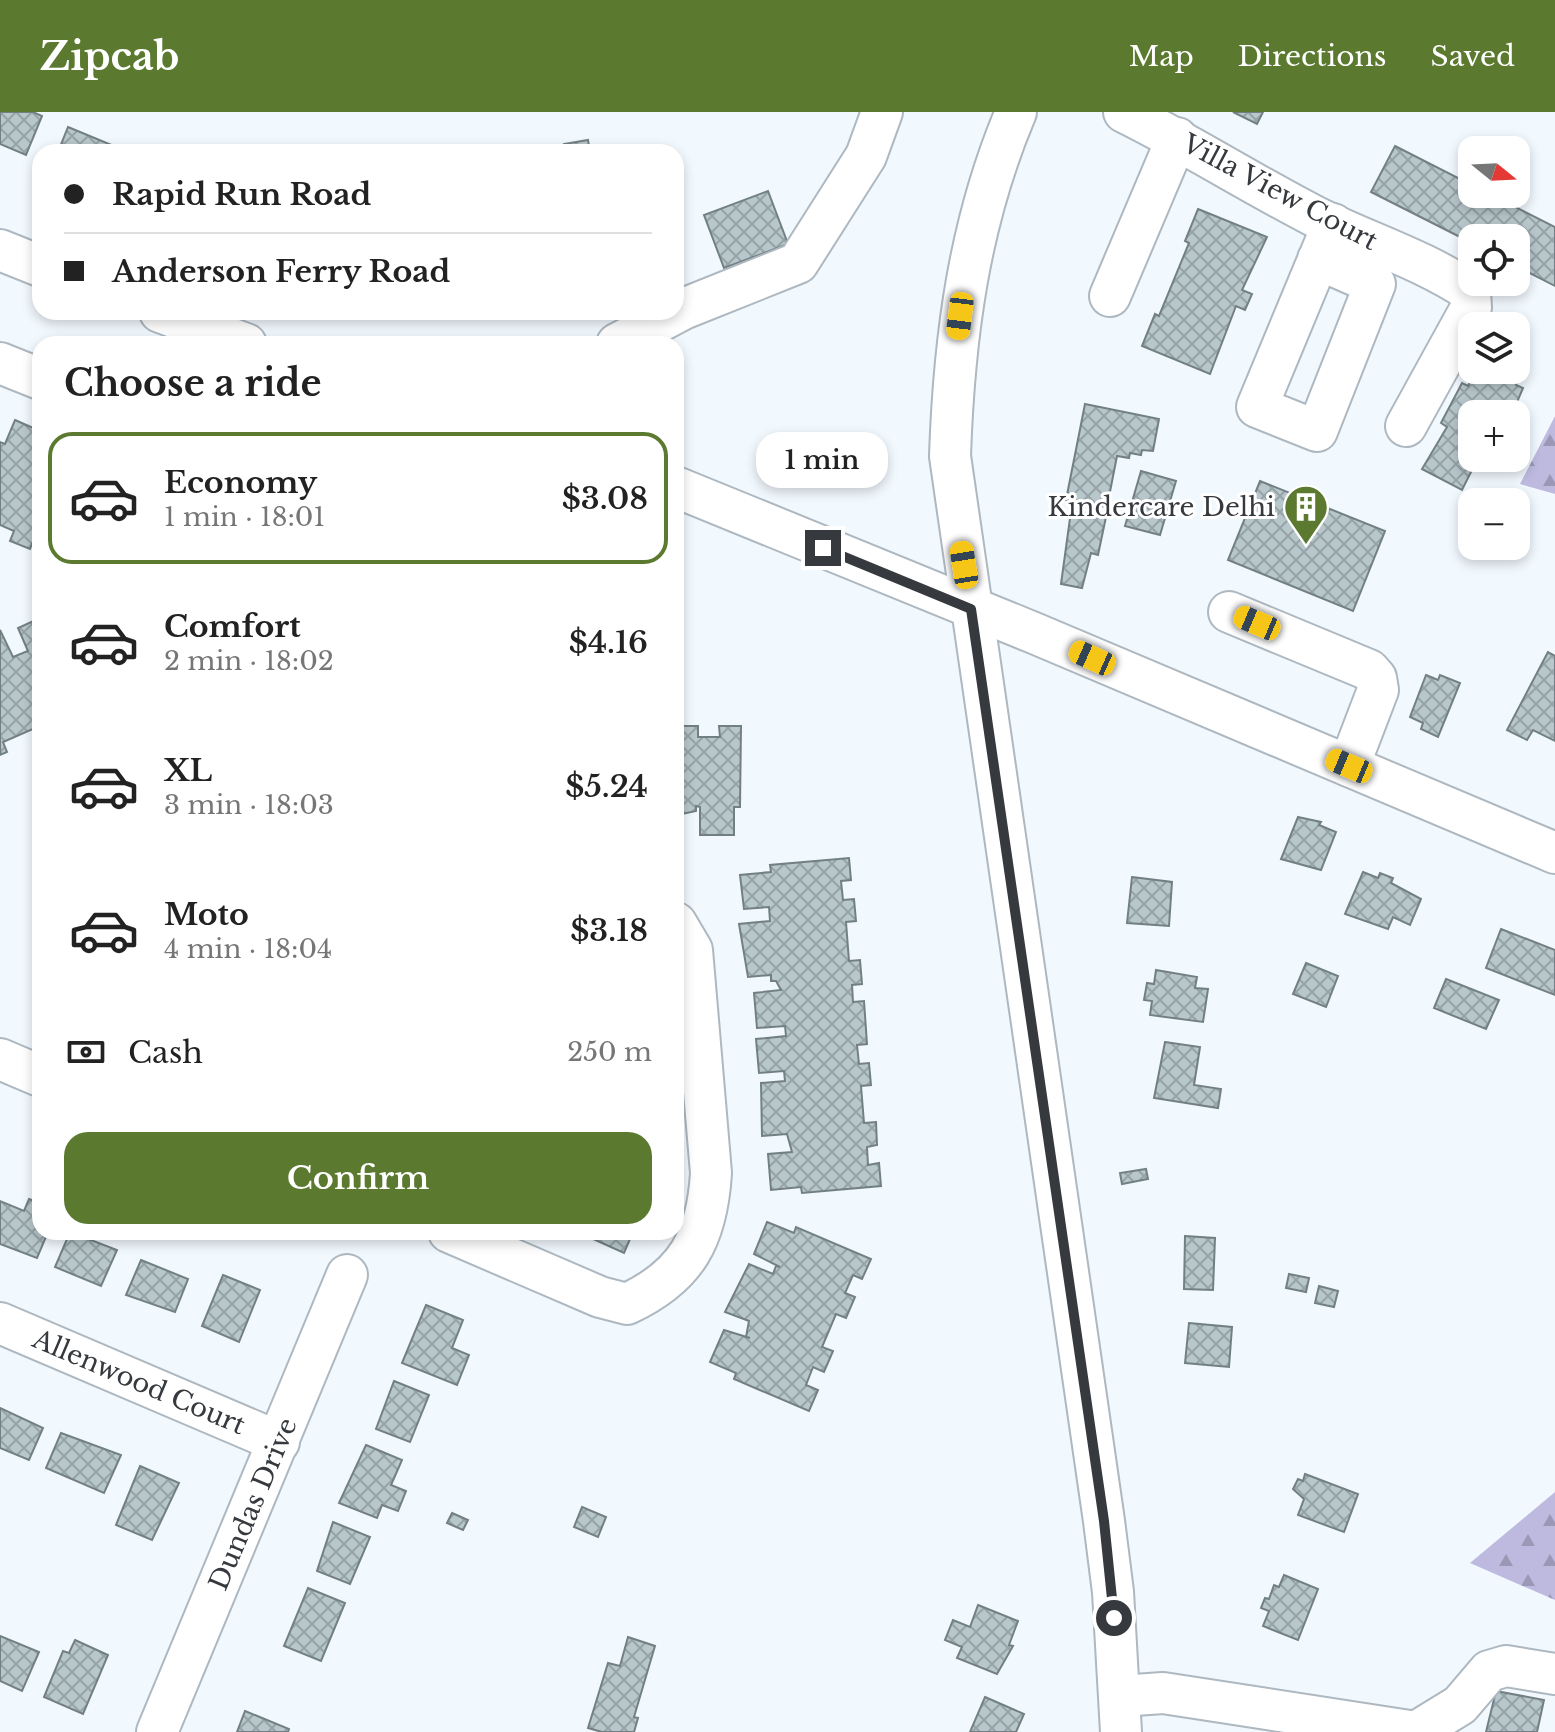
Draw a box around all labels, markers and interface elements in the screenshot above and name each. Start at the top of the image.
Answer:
text: Zipcab [40,33,179,80]
text: Map [1129,39,1194,74]
text: Directions [1238,39,1387,74]
text: Saved [1431,39,1515,74]
street label: Villa View Court [1176,127,1383,257]
north arrow [1458,136,1530,208]
map controls [1458,136,1530,560]
text: Rapid Run Road [112,176,371,213]
button: locate [1458,224,1530,296]
text: Anderson Ferry Road [112,253,450,290]
car [945,291,975,341]
button: layers [1458,312,1530,384]
text: Choose a ride [64,361,321,406]
button: + [1458,400,1530,472]
callout: 1 min [757,432,889,488]
text: 1 min [785,444,859,476]
icon: car [68,462,140,534]
text: Economy [164,464,317,501]
text: $3.08 [562,480,648,517]
building icon: Kindercare Delhi [1282,483,1330,546]
button: − [1458,488,1530,560]
place label: Kindercare Delhi [1047,491,1275,523]
text: 1 min · 18:01 [164,501,325,533]
route end [805,530,841,566]
car [948,539,980,591]
car [1230,603,1284,643]
icon: car [68,606,140,678]
text: Comfort [164,608,301,645]
text: $4.16 [569,624,648,661]
car [1065,637,1119,679]
text: 2 min · 18:02 [164,645,334,677]
car [1322,746,1376,786]
icon: car [68,750,140,822]
text: XL [164,752,212,789]
text: $5.24 [565,768,648,805]
text: 3 min · 18:03 [164,789,334,821]
icon: car [68,894,140,966]
text: Moto [164,896,249,933]
text: $3.18 [570,912,648,949]
text: 4 min · 18:04 [164,933,332,965]
icon: cash [64,1030,108,1074]
text: Cash [128,1034,203,1071]
text: 250 m [567,1036,652,1068]
button: Confirm [64,1132,652,1224]
street label: Allenwood Court [27,1322,250,1441]
street label: Dundas Drive [202,1413,304,1595]
route start [1096,1600,1132,1636]

